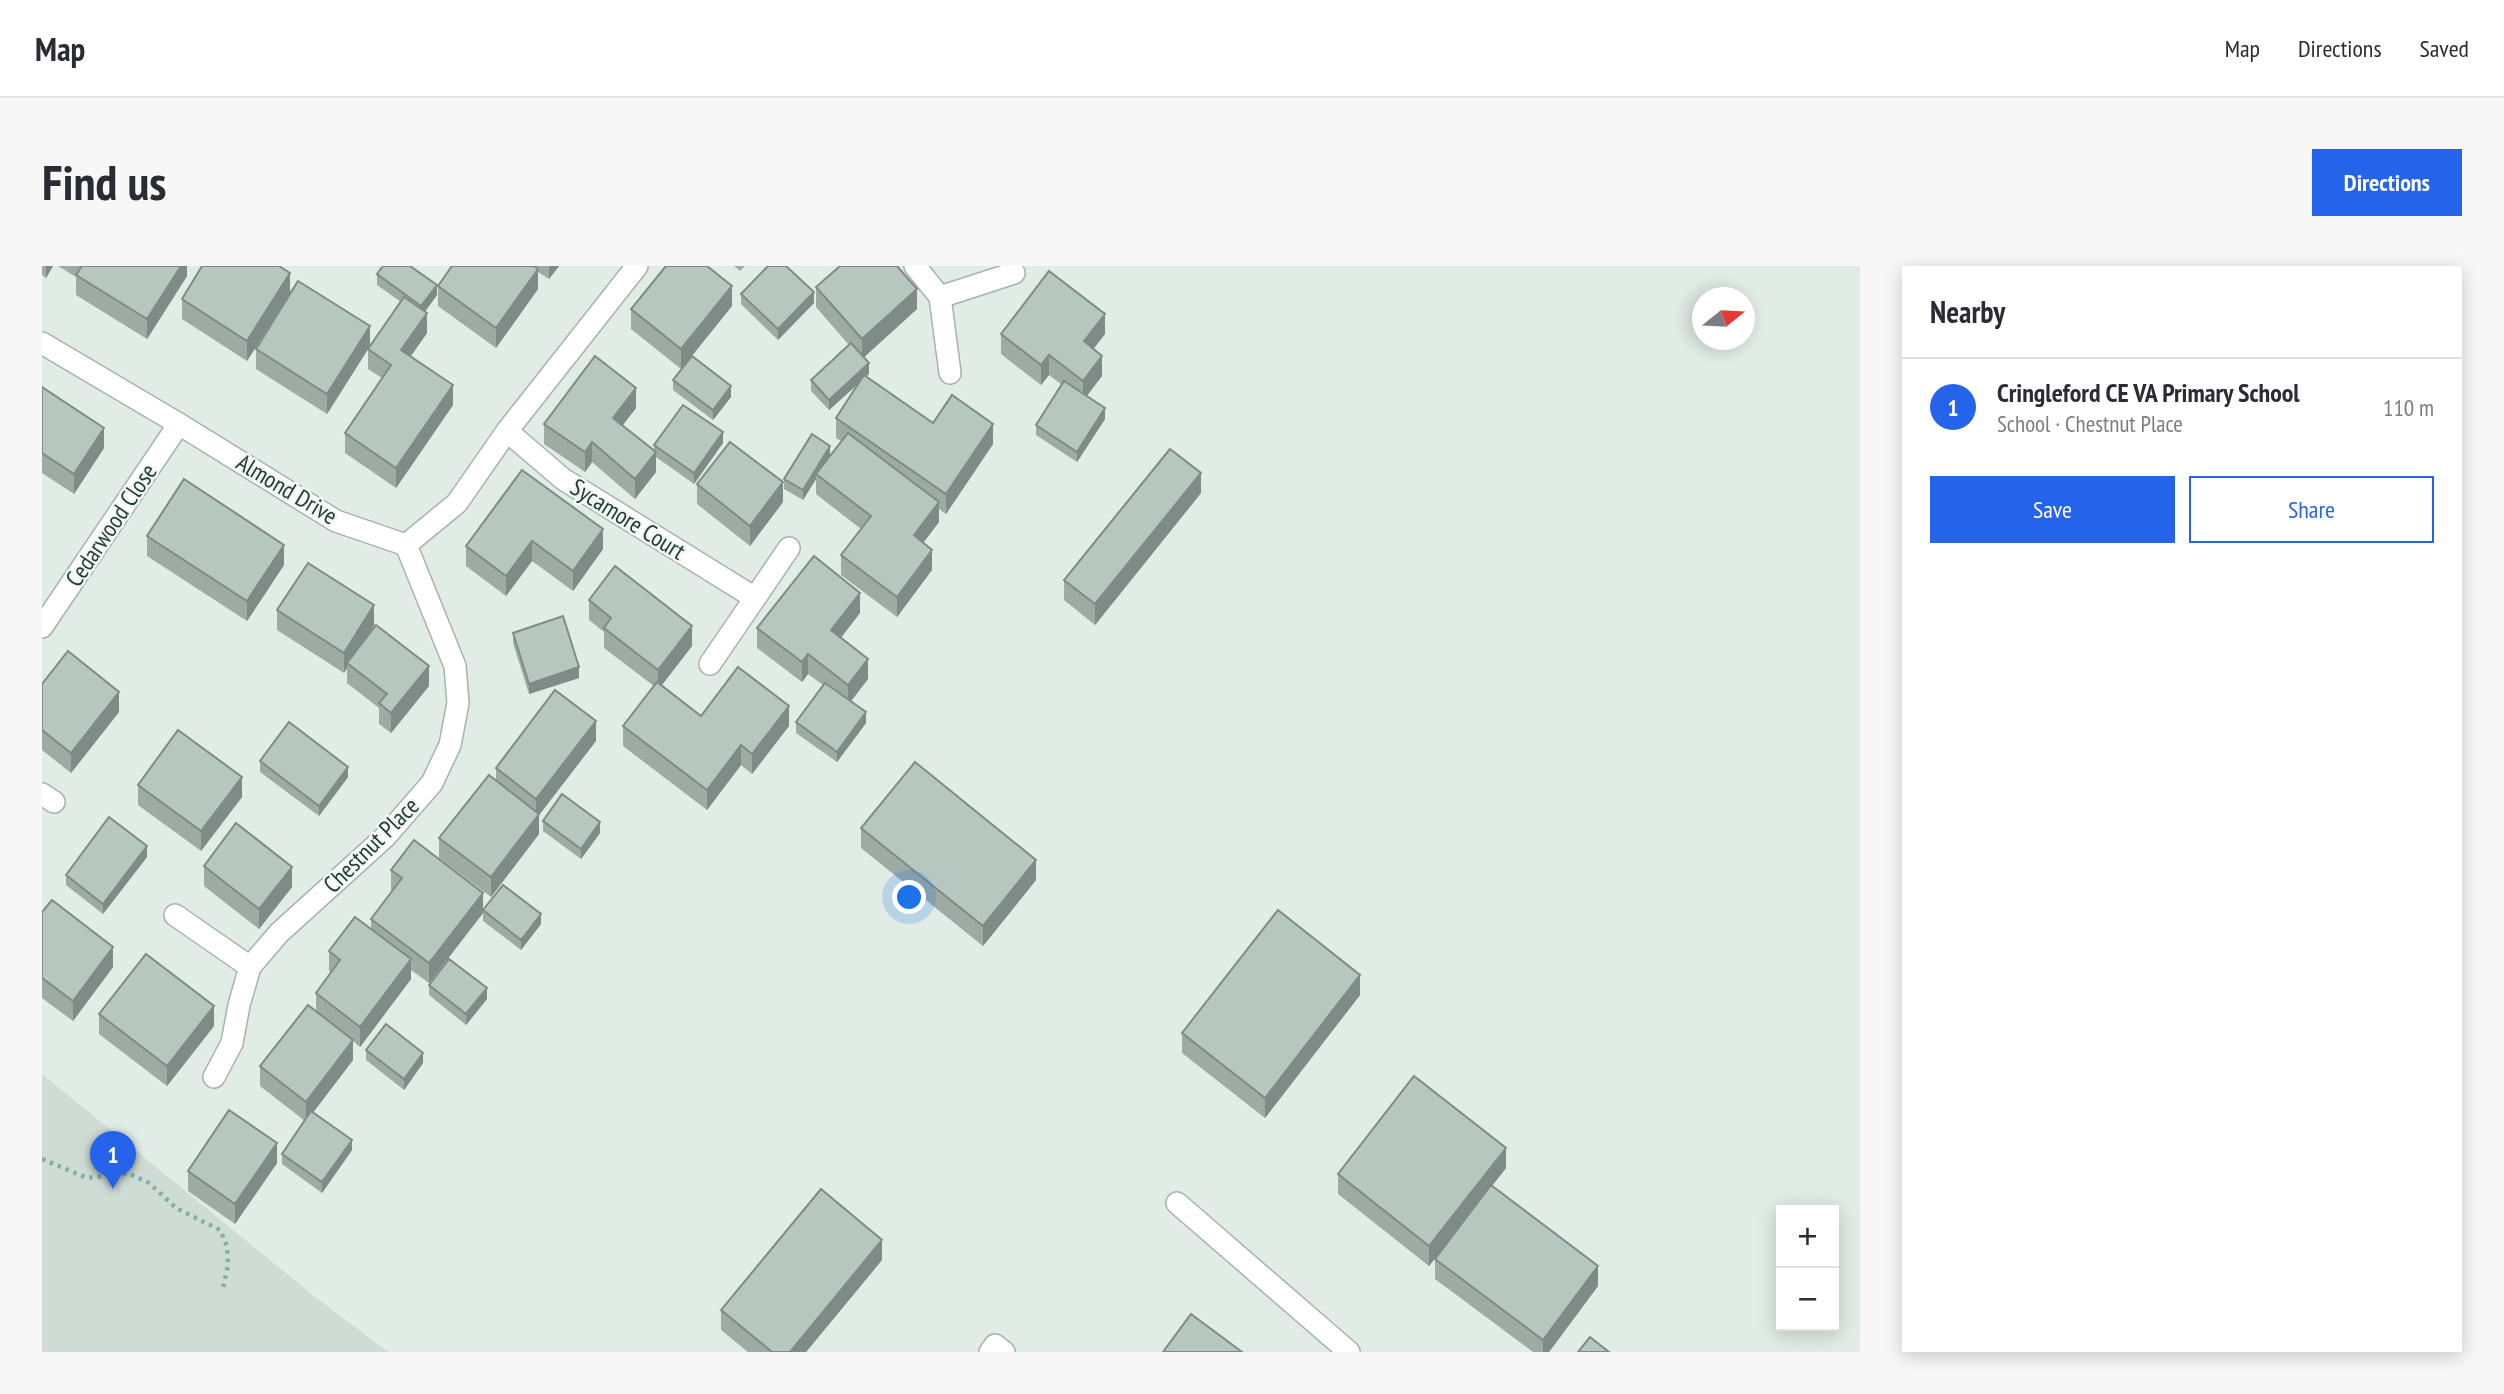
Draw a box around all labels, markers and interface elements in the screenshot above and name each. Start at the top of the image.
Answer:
text: Map [35,27,85,70]
text: Map [2225,33,2260,64]
text: Directions [2298,33,2382,64]
text: Saved [2420,33,2469,64]
button: Directions [2312,149,2462,216]
text: Find us [42,150,166,214]
north arrow [1692,287,1755,350]
text: Nearby [1930,292,2005,331]
text: Cringleford CE VA Primary School [1997,376,2300,409]
text: 1 [1948,393,1959,422]
text: 110 m [2383,393,2434,422]
text: School · Chestnut Place [1997,409,2183,438]
street label: Almond Drive [231,447,343,531]
street label: Cedarwood Close [58,457,164,593]
street label: Sycamore Court [565,471,692,567]
button: Save [1930,476,2175,543]
button: Share [2189,476,2434,543]
street label: Chestnut Place [317,791,425,899]
your location [892,880,926,914]
pin: 1 [90,1131,136,1189]
map controls [1776,1205,1839,1331]
button: + [1776,1205,1839,1268]
button: − [1776,1268,1839,1331]

